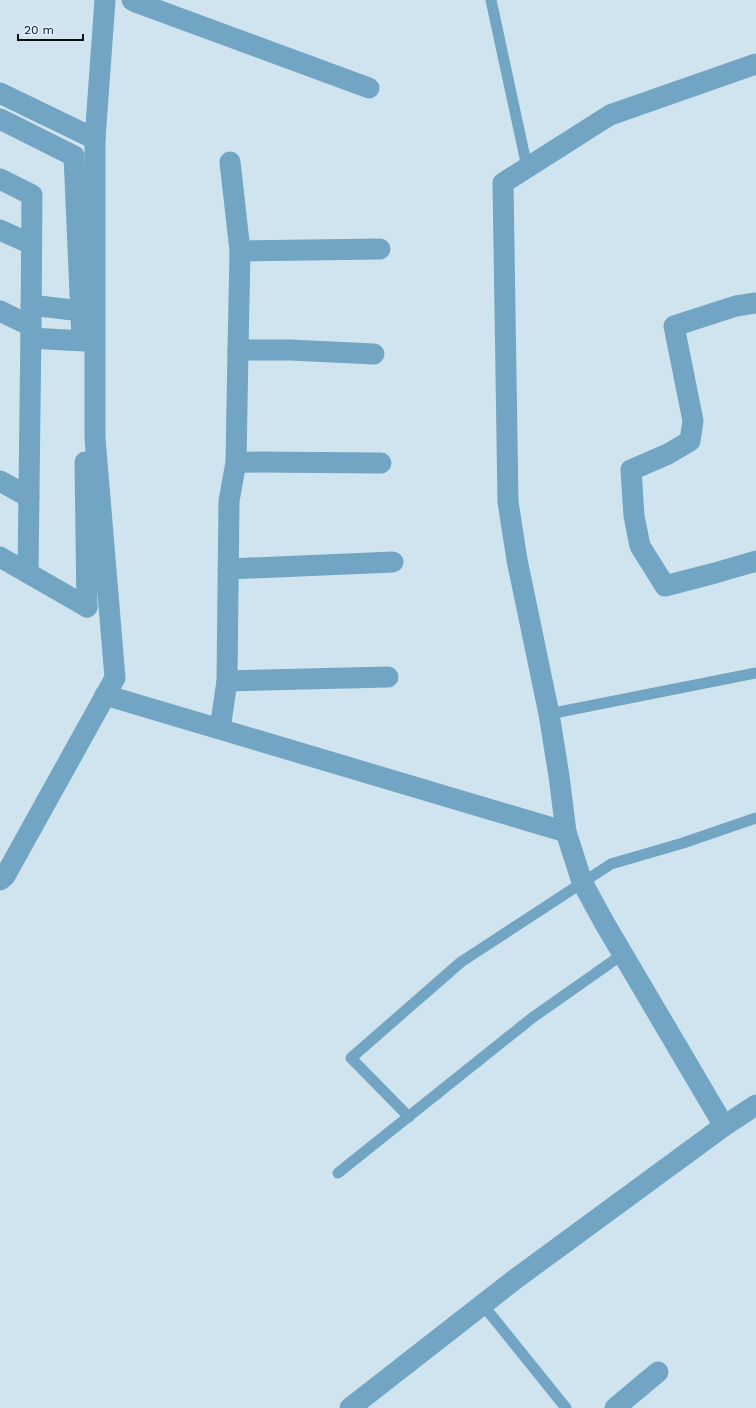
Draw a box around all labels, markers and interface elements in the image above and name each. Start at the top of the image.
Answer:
scale bar [18,16,83,42]
text: 20 m [24,23,54,37]

